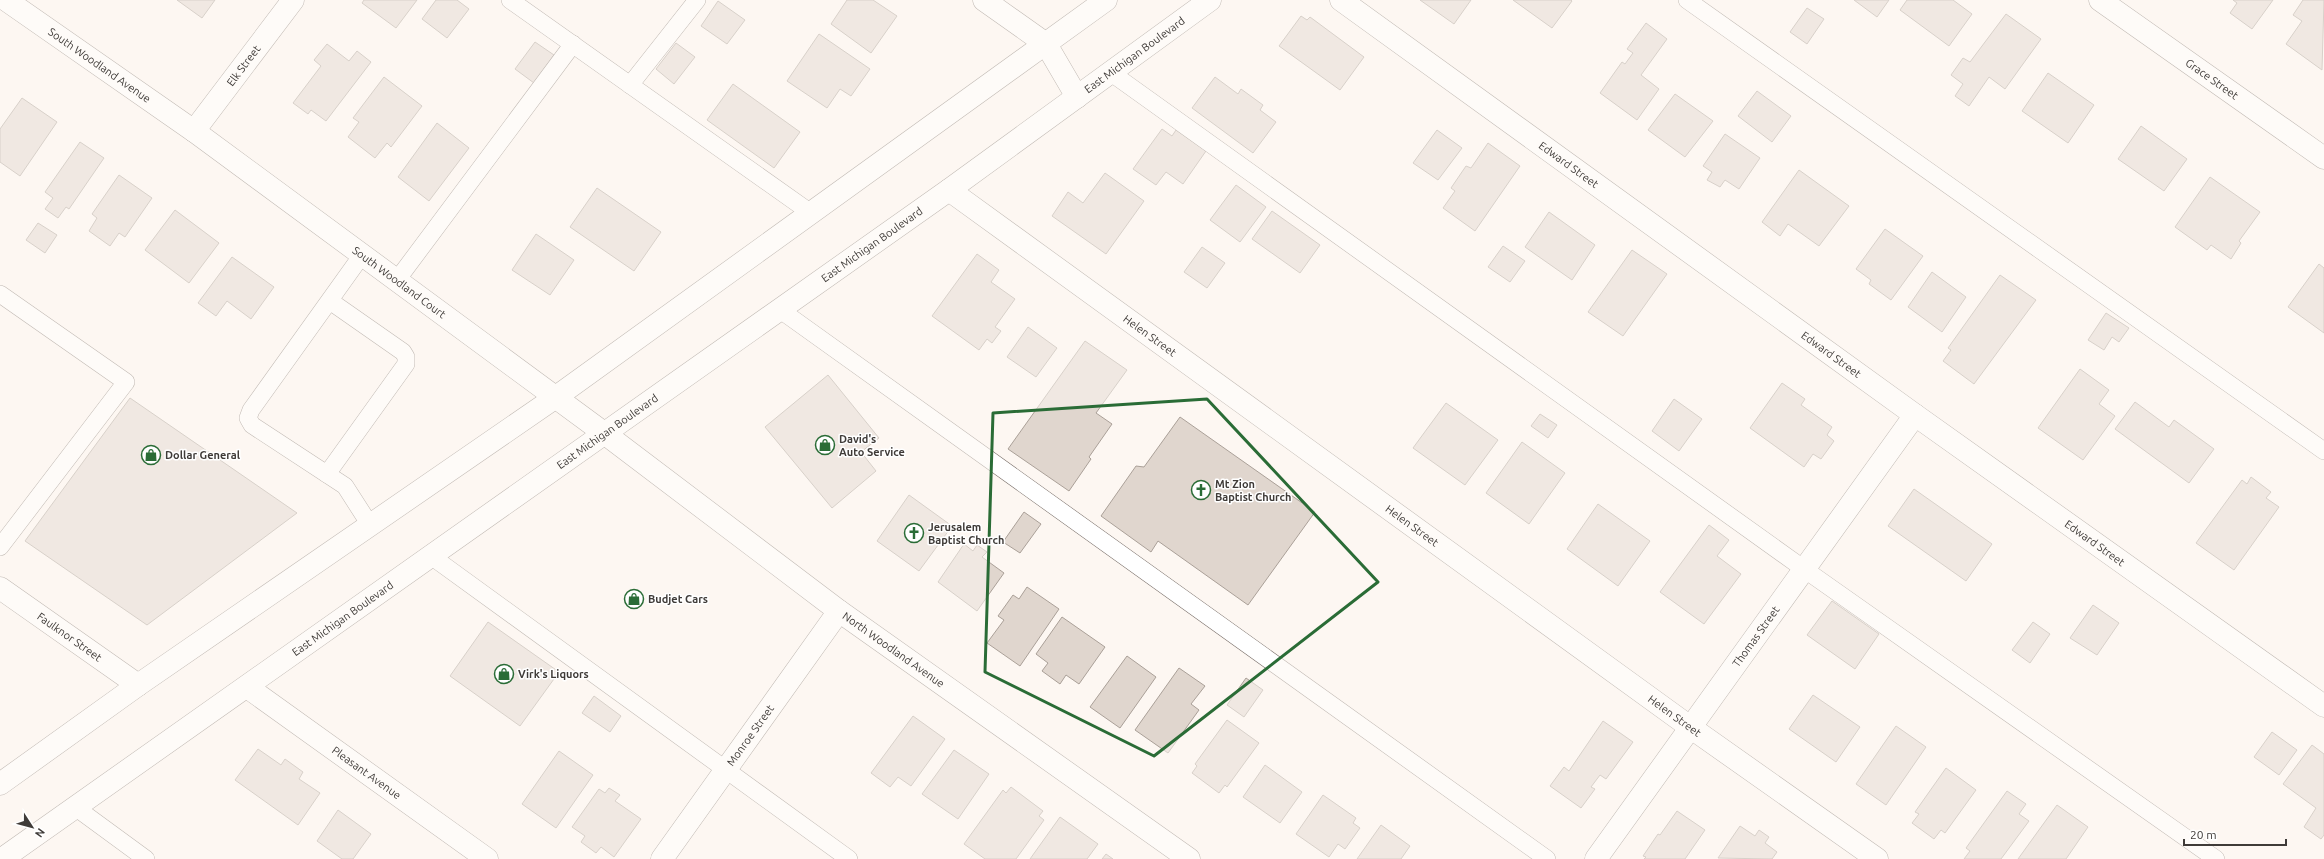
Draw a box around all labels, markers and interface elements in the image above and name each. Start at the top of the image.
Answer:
street label: East Michigan Boulevard [1082,14,1187,95]
street label: South Woodland Avenue [46,25,153,105]
street label: Elk Street [224,42,263,88]
street label: Grace Street [2183,56,2241,102]
street label: Edward Street [1537,139,1601,191]
street label: East Michigan Boulevard [819,205,925,284]
street label: South Woodland Court [350,244,449,321]
street label: Helen Street [1121,312,1179,359]
street label: Edward Street [1799,329,1864,380]
street label: East Michigan Boulevard [554,392,660,471]
place label: David's Auto Service [839,433,905,458]
shop icon: David's Auto Service [814,434,836,456]
shop icon: Dollar General [140,444,162,466]
place label: Dollar General [165,449,241,461]
place label: Mt Zion Baptist Church [1215,478,1291,503]
church icon: Mt Zion Baptist Church [1190,479,1212,501]
street label: Helen Street [1383,503,1441,549]
street label: Edward Street [2063,518,2128,569]
place label: Jerusalem Baptist Church [928,521,1004,546]
church icon: Jerusalem Baptist Church [903,522,925,544]
street label: East Michigan Boulevard [290,579,395,658]
shop icon: Budjet Cars [623,588,645,610]
place label: Budjet Cars [648,593,708,605]
street label: Thomas Street [1730,603,1782,669]
street label: Faulknor Street [35,610,105,664]
street label: North Woodland Avenue [840,610,947,690]
shop icon: Virk's Liquors [493,663,515,685]
place label: Virk's Liquors [518,668,589,680]
street label: Helen Street [1646,693,1704,739]
street label: Monroe Street [724,702,777,768]
street label: Pleasant Avenue [330,744,403,801]
north arrow [12,807,52,847]
scale bar [2184,821,2286,847]
text: N [33,826,47,840]
text: 20 m [2190,828,2217,841]

